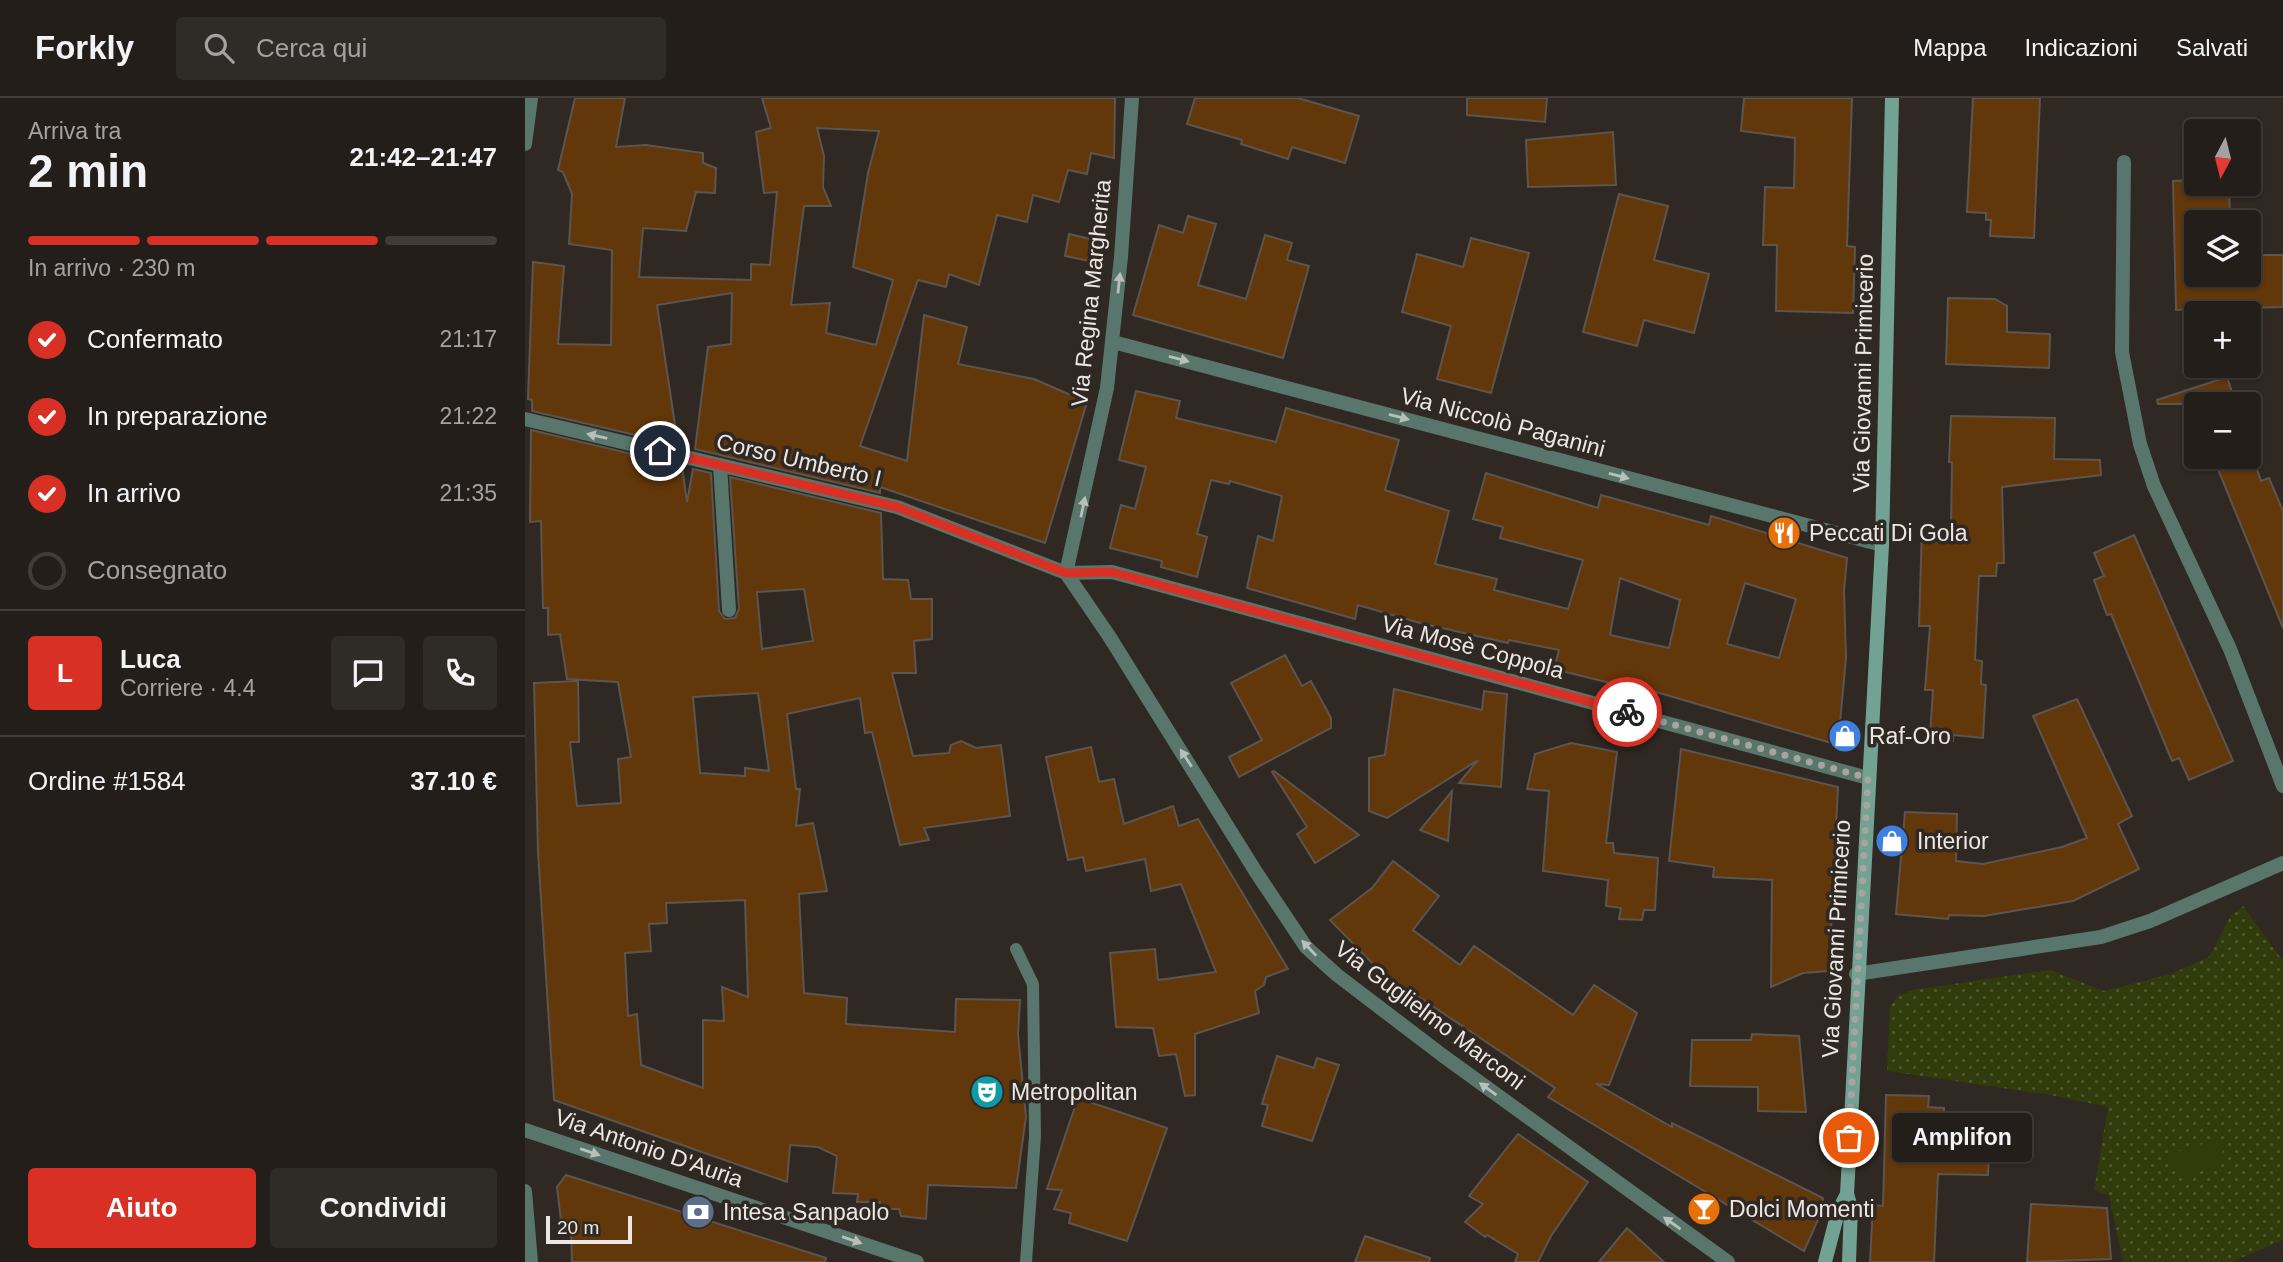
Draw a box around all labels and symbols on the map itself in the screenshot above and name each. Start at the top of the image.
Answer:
north arrow [2184,119,2261,196]
street label: Via Regina Margherita [1066,178,1116,408]
street label: Via Giovanni Primicerio [1848,253,1878,493]
one-way arrow [1114,271,1125,293]
one-way arrow [1168,354,1190,365]
street label: Via Niccolò Paganini [1398,382,1608,462]
one-way arrow [1389,413,1410,423]
pin [630,421,690,481]
street label: Corso Umberto I [714,428,884,492]
one-way arrow [586,430,608,441]
one-way arrow [1608,471,1630,482]
one-way arrow [1077,496,1088,518]
restaurant icon: Peccati Di Gola [1765,514,1803,552]
place label: Peccati Di Gola [1809,520,1968,546]
street label: Via Mosè Coppola [1379,610,1567,684]
courier [1592,677,1662,747]
shop icon: Raf-Oro [1826,717,1864,755]
place label: Raf-Oro [1869,723,1951,749]
one-way arrow [1180,748,1193,767]
street label: Via Giovanni Primicerio [1817,819,1855,1059]
shop icon: Interior [1873,822,1911,860]
place label: Interior [1917,828,1989,854]
street label: Via Guglielmo Marconi [1330,935,1530,1095]
one-way arrow [1301,940,1318,957]
theatre icon: Metropolitan [968,1073,1006,1111]
place label: Metropolitan [1011,1079,1138,1105]
one-way arrow [1479,1082,1497,1096]
street label: Via Antonio D'Auria [552,1104,747,1192]
pin [1819,1108,1879,1168]
callout: Amplifon [1891,1114,2031,1162]
one-way arrow [579,1147,600,1158]
bar icon: Dolci Momenti [1685,1190,1723,1228]
bank icon: Intesa Sanpaolo [679,1193,717,1231]
place label: Dolci Momenti [1729,1196,1875,1222]
place label: Intesa Sanpaolo [723,1199,889,1225]
scale bar [546,1213,632,1245]
one-way arrow [1663,1216,1681,1230]
one-way arrow [841,1235,862,1246]

